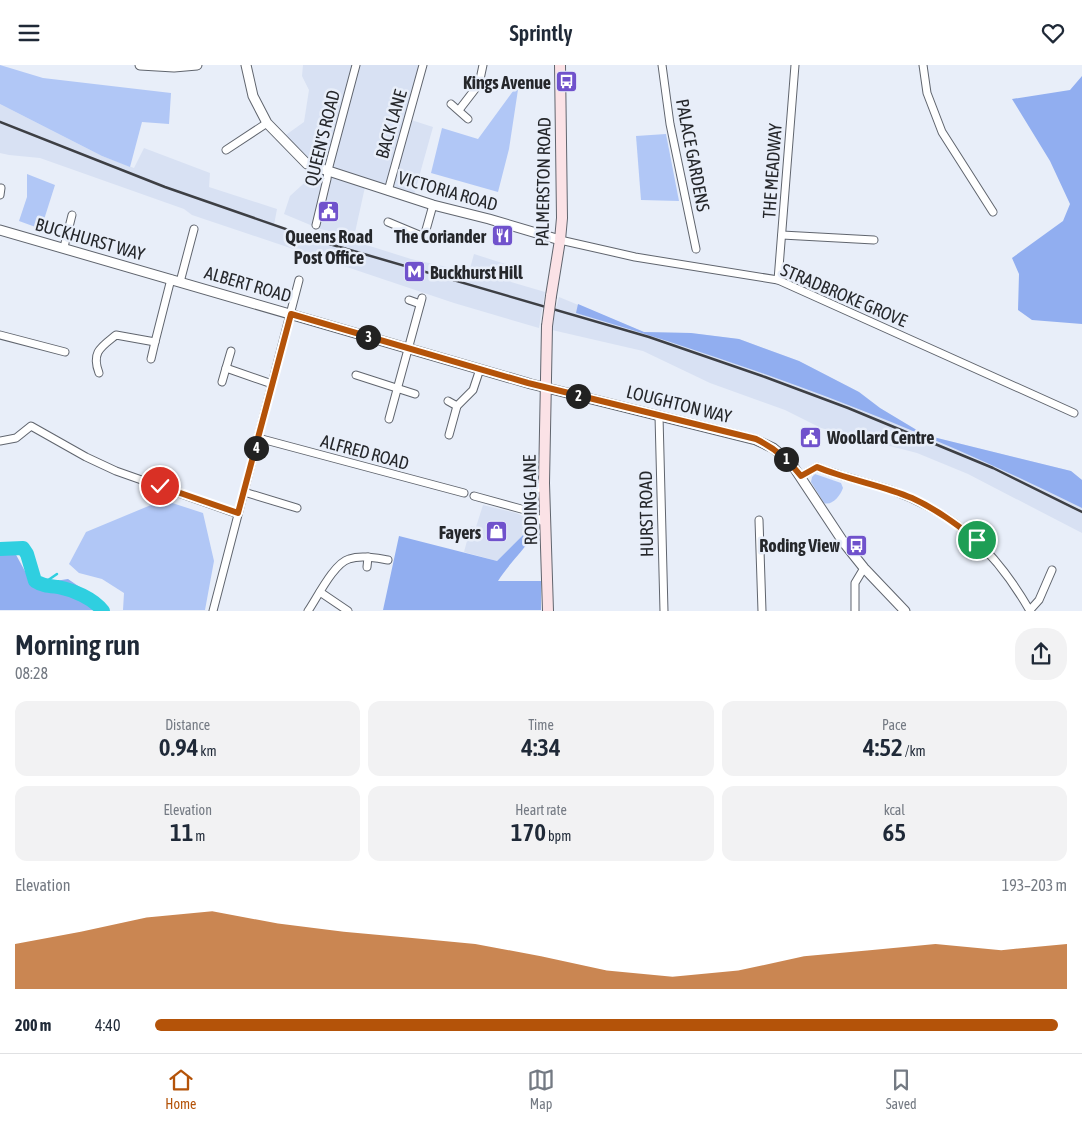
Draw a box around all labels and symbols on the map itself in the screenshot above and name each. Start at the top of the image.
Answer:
bus stop icon: Kings Avenue [555,70,579,94]
place label: Kings Avenue [463,72,551,93]
street label: BACK LANE [371,87,411,161]
street label: QUEEN'S ROAD [300,88,344,188]
street label: PALACE GARDENS [672,97,714,213]
street label: PALMERSTON ROAD [531,117,555,247]
street label: THE MEADWAY [758,123,786,219]
street label: VICTORIA ROAD [396,167,500,215]
public building icon: Queens Road Post Office [317,199,341,223]
street label: BUCKHURST WAY [33,213,147,265]
restaurant icon: The Coriander [490,224,514,248]
place label: Queens Road Post Office [285,226,373,268]
place label: The Coriander [394,226,487,247]
street label: STRADBROKE GROVE [778,259,911,331]
metro station icon: Buckhurst Hill [402,260,426,284]
street label: ALBERT ROAD [202,262,294,306]
place label: Buckhurst Hill [430,262,523,283]
pin: 3 [356,325,380,349]
street label: LOUGHTON WAY [624,381,734,427]
pin: 2 [566,383,590,409]
public building icon: Woollard Centre [799,425,823,449]
place label: Woollard Centre [826,427,934,448]
street label: ALFRED ROAD [319,430,411,474]
pin: 4 [244,435,268,461]
pin: 1 [774,447,798,471]
street label: RODING LANE [519,454,541,546]
pin [139,465,181,507]
street label: HURST ROAD [635,471,657,557]
pin [956,519,998,561]
shop icon: Fayers [485,520,509,544]
place label: Fayers [439,522,482,543]
bus stop icon: Roding View [844,533,868,557]
place label: Roding View [759,535,840,556]

